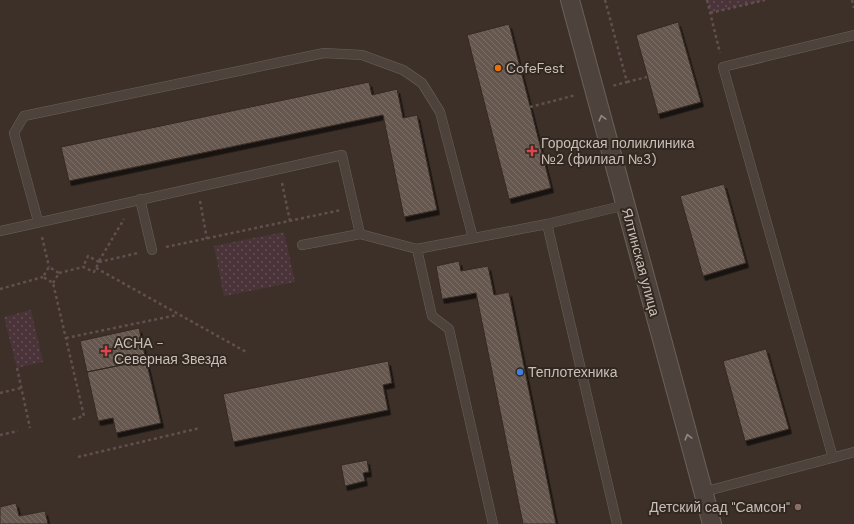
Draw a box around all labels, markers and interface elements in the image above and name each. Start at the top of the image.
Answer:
place label: CofeFest [506,59,564,77]
marker: CofeFest [493,63,503,73]
one-way arrow [598,115,607,122]
place label: Городская поликлиника №2 (филиал №3) [541,134,695,168]
marker: Городская поликлиника №2 (филиал №3) [526,145,538,157]
street label: Ялтинская улица [618,206,664,318]
place label: АСНА - Северная Звезда [114,334,227,368]
marker: АСНА - Северная Звезда [101,346,111,356]
place label: Теплотехника [528,363,618,381]
marker: Теплотехника [515,367,525,377]
one-way arrow [684,434,693,441]
place label: Детский сад "Самсон" [649,498,790,516]
marker: Детский сад "Самсон" [793,502,803,512]

